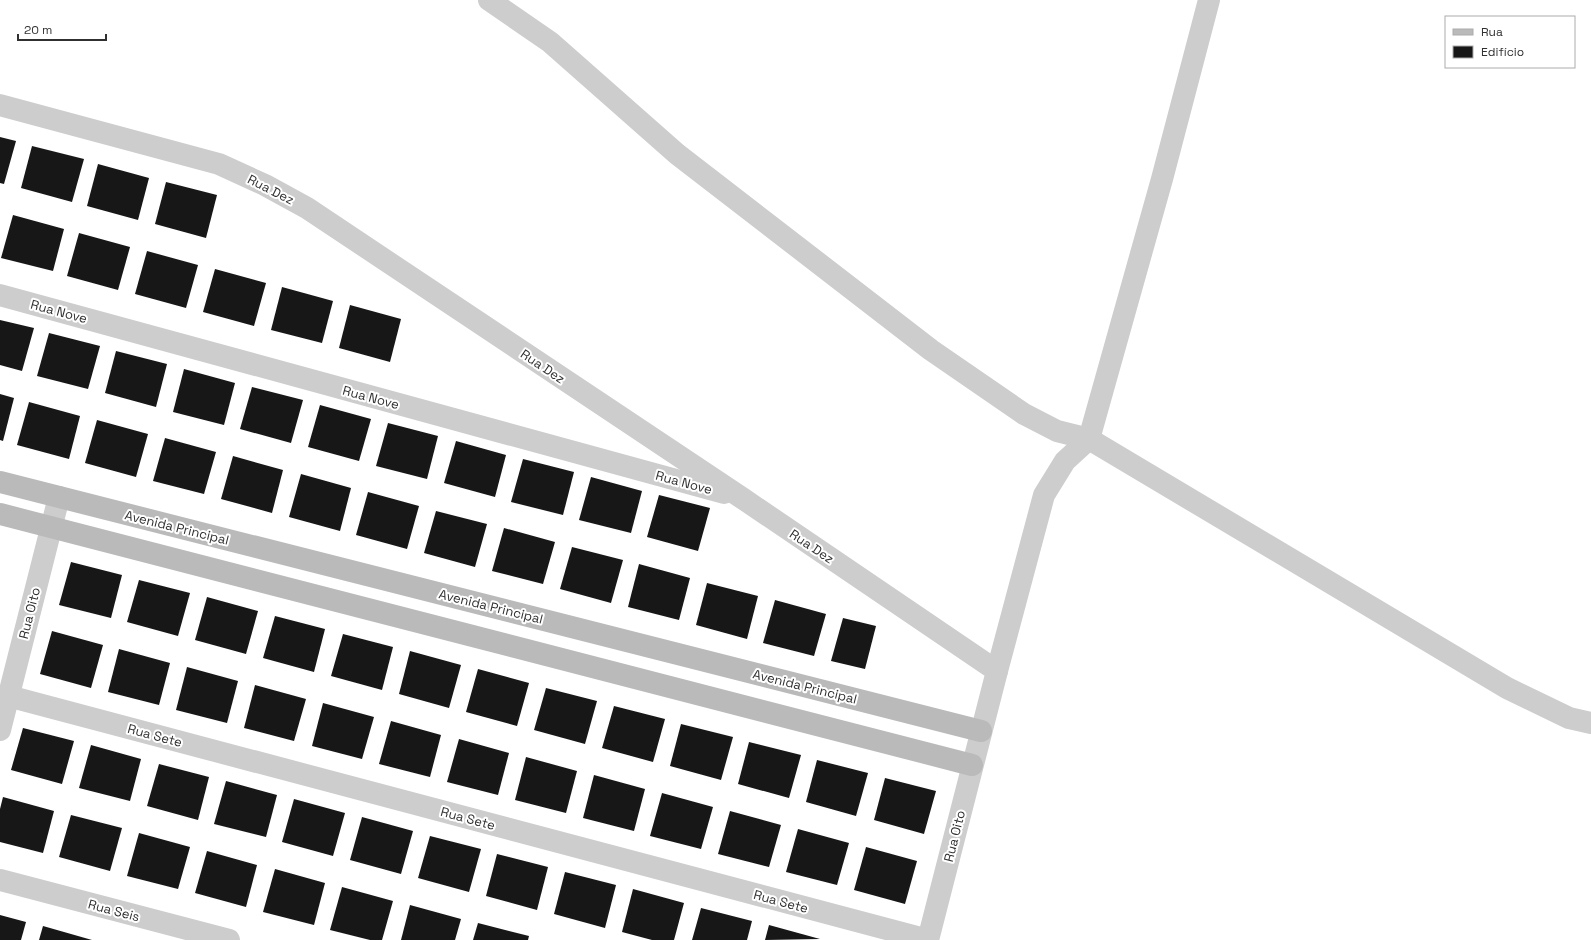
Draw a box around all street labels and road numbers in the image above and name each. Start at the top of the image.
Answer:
street label: Rua Dez [245,171,297,208]
street label: Rua Nove [29,296,89,327]
street label: Rua Dez [517,345,568,388]
street label: Rua Nove [341,382,401,413]
street label: Rua Nove [654,467,714,498]
street label: Avenida Principal [123,506,231,549]
street label: Rua Dez [786,525,837,568]
street label: Avenida Principal [437,585,545,628]
street label: Rua Oito [15,586,44,641]
street label: Avenida Principal [751,665,859,708]
street label: Rua Sete [126,720,184,751]
street label: Rua Sete [439,803,497,834]
street label: Rua Oito [940,809,969,864]
street label: Rua Sete [752,886,810,917]
street label: Rua Seis [86,895,142,926]

